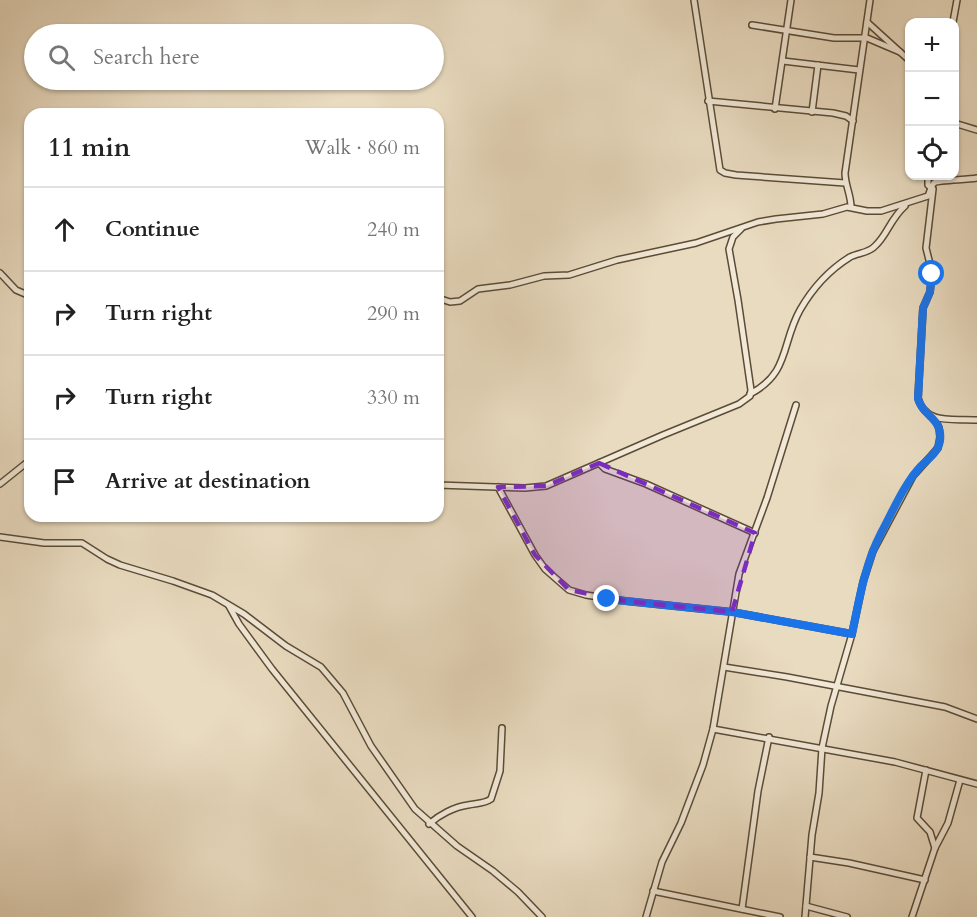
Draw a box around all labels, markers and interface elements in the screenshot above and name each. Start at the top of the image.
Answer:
map controls [905,18,959,180]
button: + [905,18,959,72]
search box [24,24,444,90]
icon: search [45,41,78,74]
text: Search here [93,42,200,72]
button: − [905,72,959,126]
button: locate [905,126,959,180]
text: 11 min [48,130,131,165]
text: Walk · 860 m [305,134,420,161]
icon: ahead [48,213,81,246]
text: Continue [105,214,200,244]
text: 240 m [367,216,420,243]
route start [918,260,944,286]
icon: right [48,297,81,330]
text: Turn right [105,298,212,328]
text: 290 m [367,300,420,327]
icon: right [48,381,81,414]
text: Turn right [105,382,212,412]
text: 330 m [367,384,420,411]
icon: arrive [48,465,81,498]
text: Arrive at destination [105,466,310,496]
route end [593,585,619,611]

